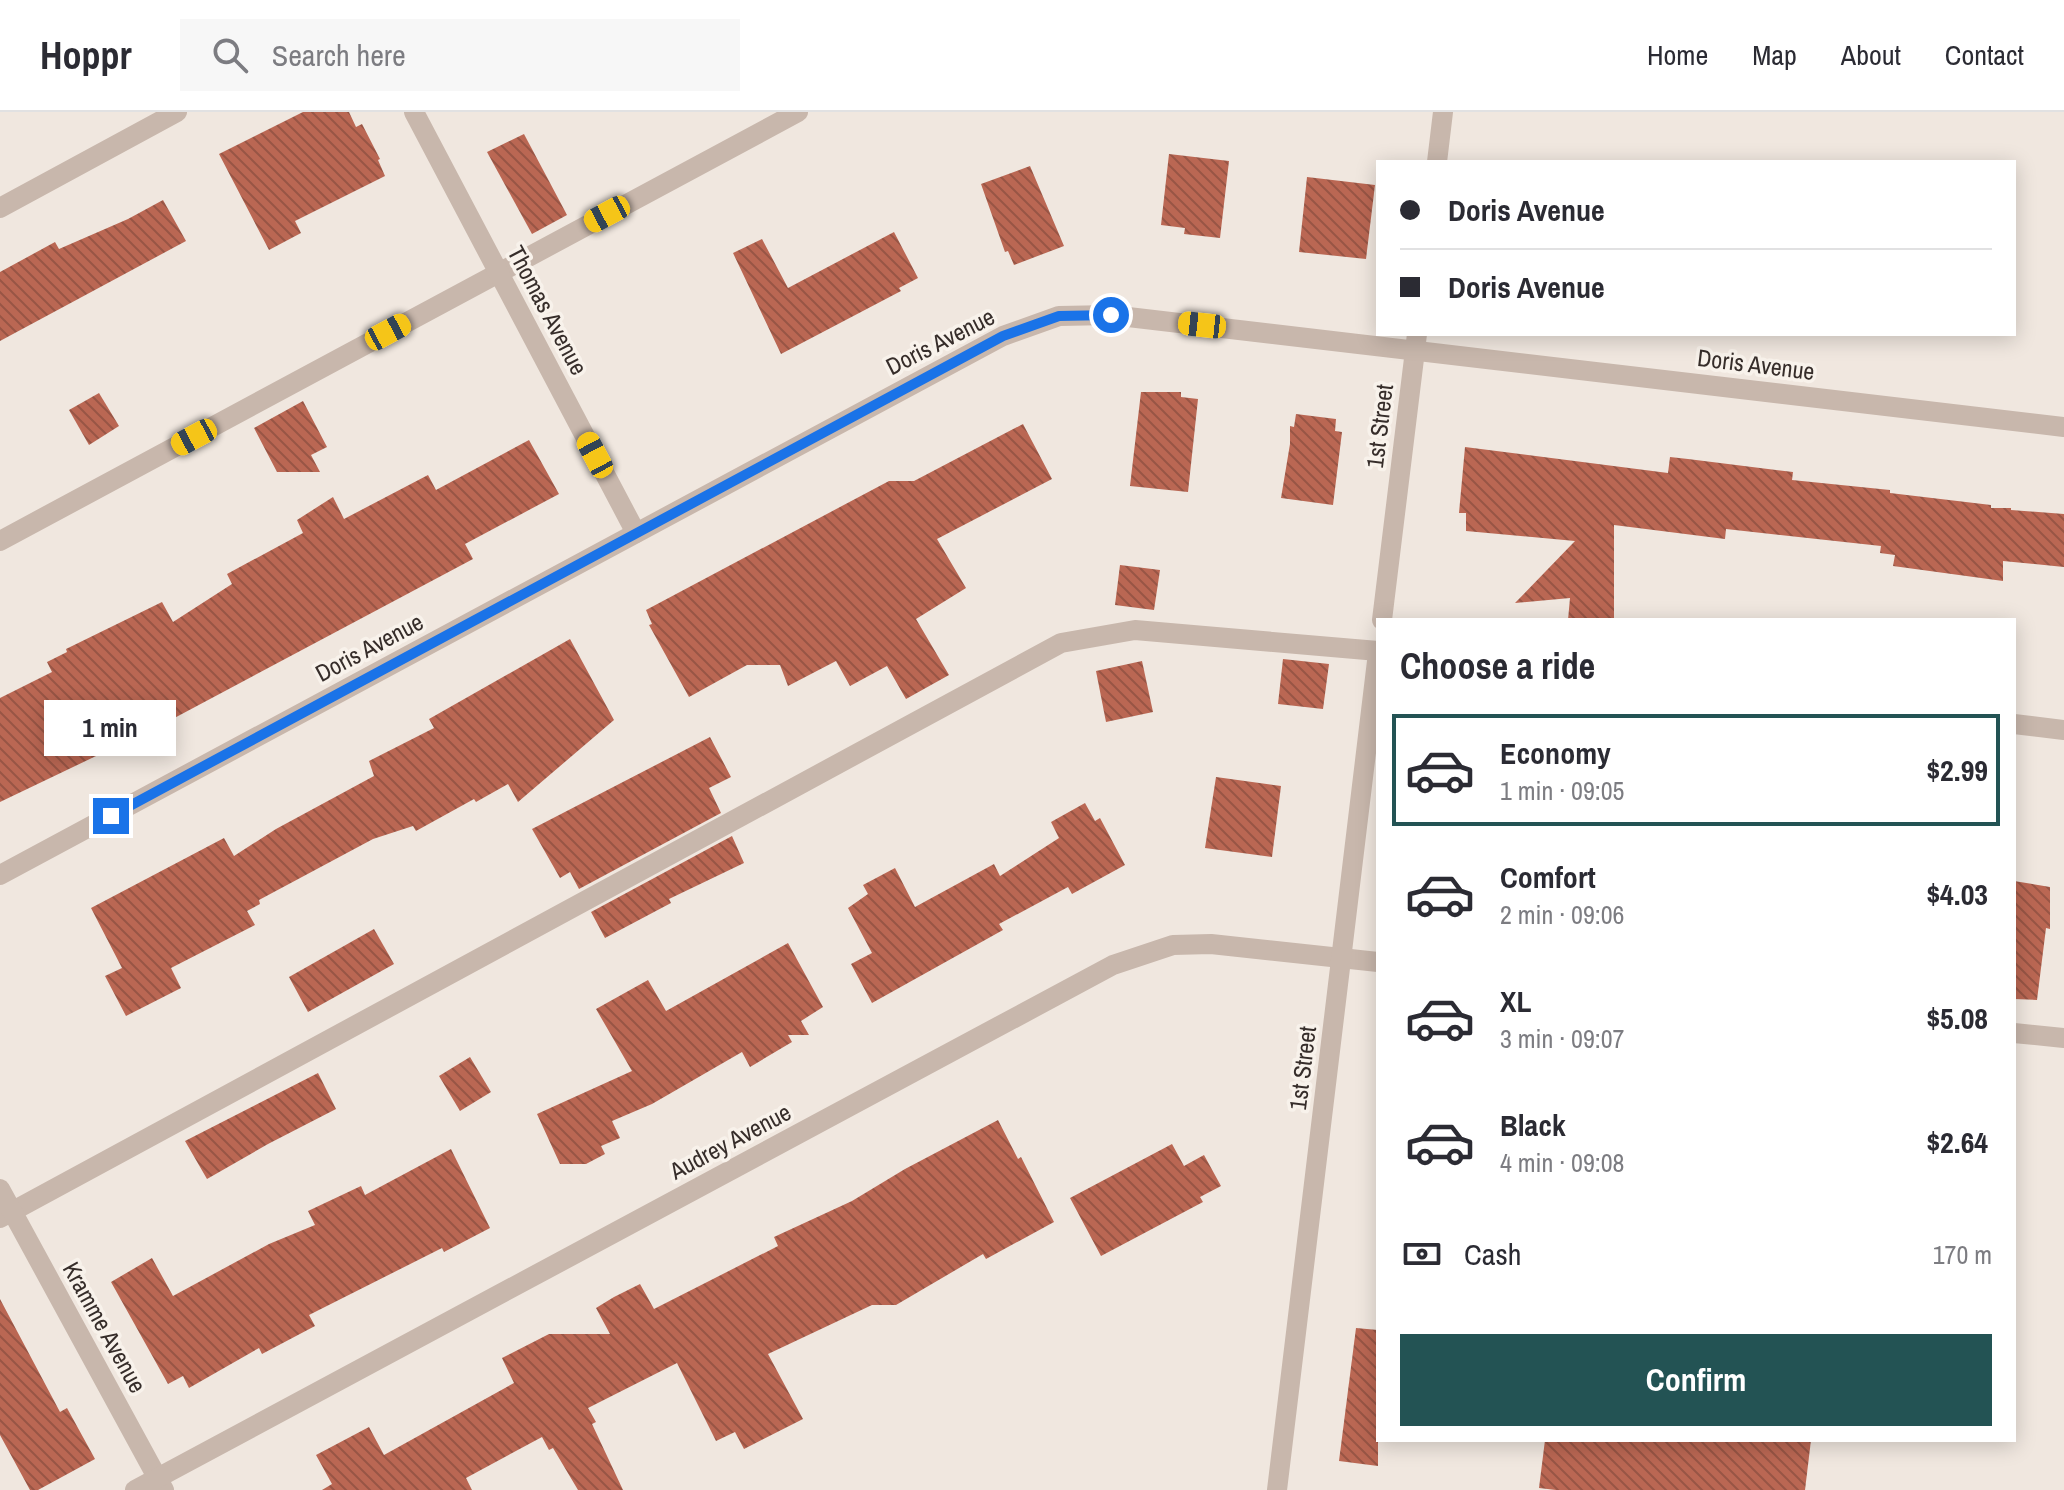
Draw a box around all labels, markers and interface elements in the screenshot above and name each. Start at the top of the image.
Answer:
search box [180,19,740,91]
text: Hoppr [40,30,132,81]
icon: search [208,33,252,77]
text: Search here [272,35,406,75]
text: Home [1647,36,1708,74]
text: Map [1752,36,1797,74]
text: About [1841,36,1901,74]
text: Contact [1945,36,2024,74]
text: Doris Avenue [1448,190,1605,230]
car [580,192,634,236]
street label: Thomas Avenue [501,240,595,380]
text: Doris Avenue [1448,267,1605,307]
route start [1093,297,1129,333]
street label: Doris Avenue [880,300,1000,382]
car [361,310,415,354]
car [1177,311,1227,339]
street label: Doris Avenue [1696,341,1816,387]
street label: 1st Street [1358,382,1400,470]
car [167,415,221,459]
car [573,428,617,482]
street label: Doris Avenue [309,605,429,689]
text: Choose a ride [1400,642,1595,690]
callout: 1 min [45,700,177,756]
text: 1 min [82,710,138,745]
text: Economy [1500,733,1611,773]
icon: car [1404,734,1476,806]
text: $2.99 [1926,750,1988,790]
text: 1 min · 09:05 [1500,773,1624,808]
route end [93,798,129,834]
text: Comfort [1500,857,1596,897]
icon: car [1404,858,1476,930]
text: $4.03 [1926,874,1988,914]
text: 2 min · 09:06 [1500,897,1624,932]
text: XL [1500,981,1531,1021]
icon: car [1404,982,1476,1054]
text: $5.08 [1926,998,1988,1038]
text: 3 min · 09:07 [1500,1021,1624,1056]
street label: 1st Street [1281,1024,1323,1112]
street label: Audrey Avenue [663,1096,796,1187]
text: Black [1500,1105,1566,1145]
icon: car [1404,1106,1476,1178]
text: $2.64 [1926,1122,1988,1162]
text: 4 min · 09:08 [1500,1145,1624,1180]
icon: cash [1400,1232,1444,1276]
text: Cash [1464,1234,1521,1274]
text: 170 m [1933,1237,1992,1272]
street label: Kramme Avenue [56,1256,154,1398]
button: Confirm [1400,1334,1992,1426]

